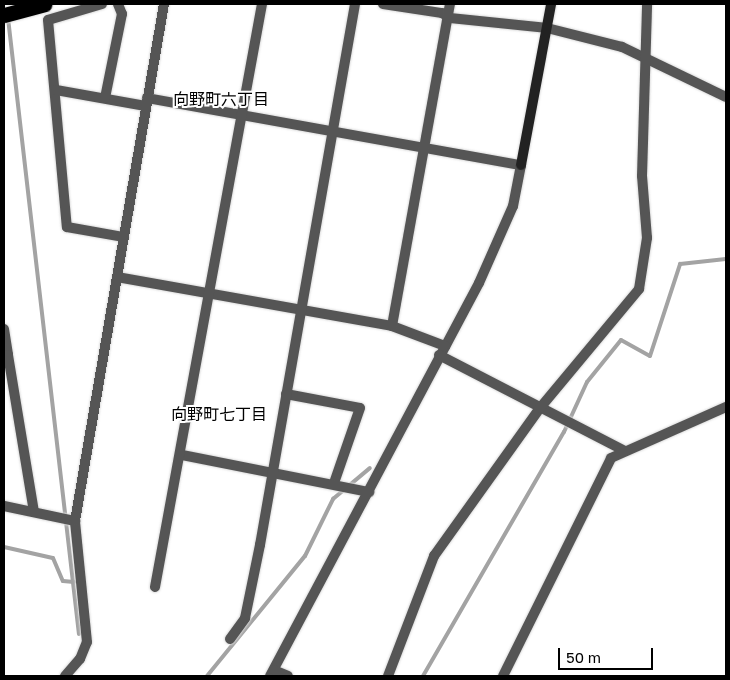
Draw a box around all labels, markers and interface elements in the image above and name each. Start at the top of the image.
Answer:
district label: 向野町六丁目 [173,89,269,109]
district label: 向野町七丁目 [171,404,267,424]
scale bar [560,638,655,670]
text: 50 m [566,648,601,666]

